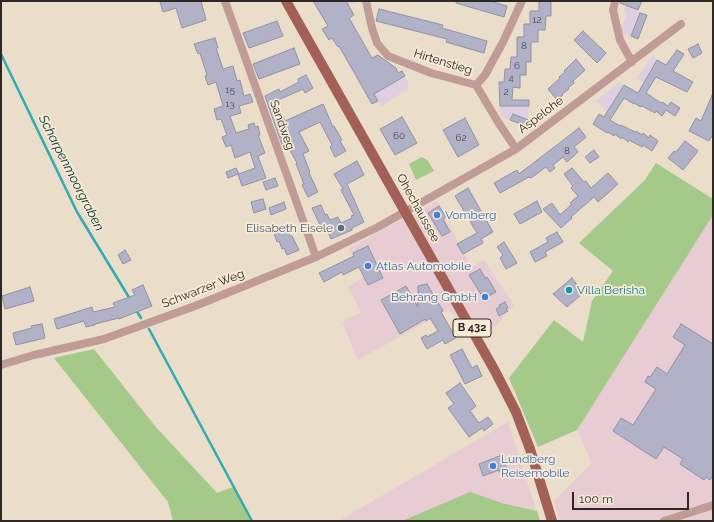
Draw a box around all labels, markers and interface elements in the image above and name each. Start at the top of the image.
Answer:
house number: 12 [532,14,542,26]
house number: 8 [521,40,527,52]
street label: Hirtenstieg [412,46,474,78]
house number: 6 [514,60,520,72]
house number: 4 [508,72,514,84]
house number: 15 [225,84,235,96]
house number: 2 [503,86,509,98]
street label: Aspelohe [516,93,566,137]
house number: 13 [225,98,235,110]
street label: Sandweg [266,98,298,152]
water label: Scharpenmoorgraben [35,112,107,234]
house number: 60 [393,130,405,142]
house number: 62 [455,132,467,144]
house number: 8 [564,145,570,157]
street label: Ohechaussee [393,171,443,245]
place label: Vomberg [445,208,496,222]
marker: Vomberg [432,210,442,220]
place label: Elisabeth Eisele [246,221,333,235]
marker: Elisabeth Eisele [336,223,346,233]
place label: Atlas Automobile [376,259,471,273]
marker: Atlas Automobile [363,261,373,271]
street label: Schwarzer Weg [160,267,246,311]
place label: Villa Berisha [577,283,645,297]
marker: Villa Berisha [564,285,574,295]
place label: Behrang GmbH [391,290,477,304]
marker: Behrang GmbH [480,292,490,302]
road number: B 432 [453,319,491,337]
place label: Lundberg Reisemobile [501,452,570,480]
marker: Lundberg Reisemobile [488,461,498,471]
scale bar [574,484,691,510]
text: 100 m [579,492,613,506]

